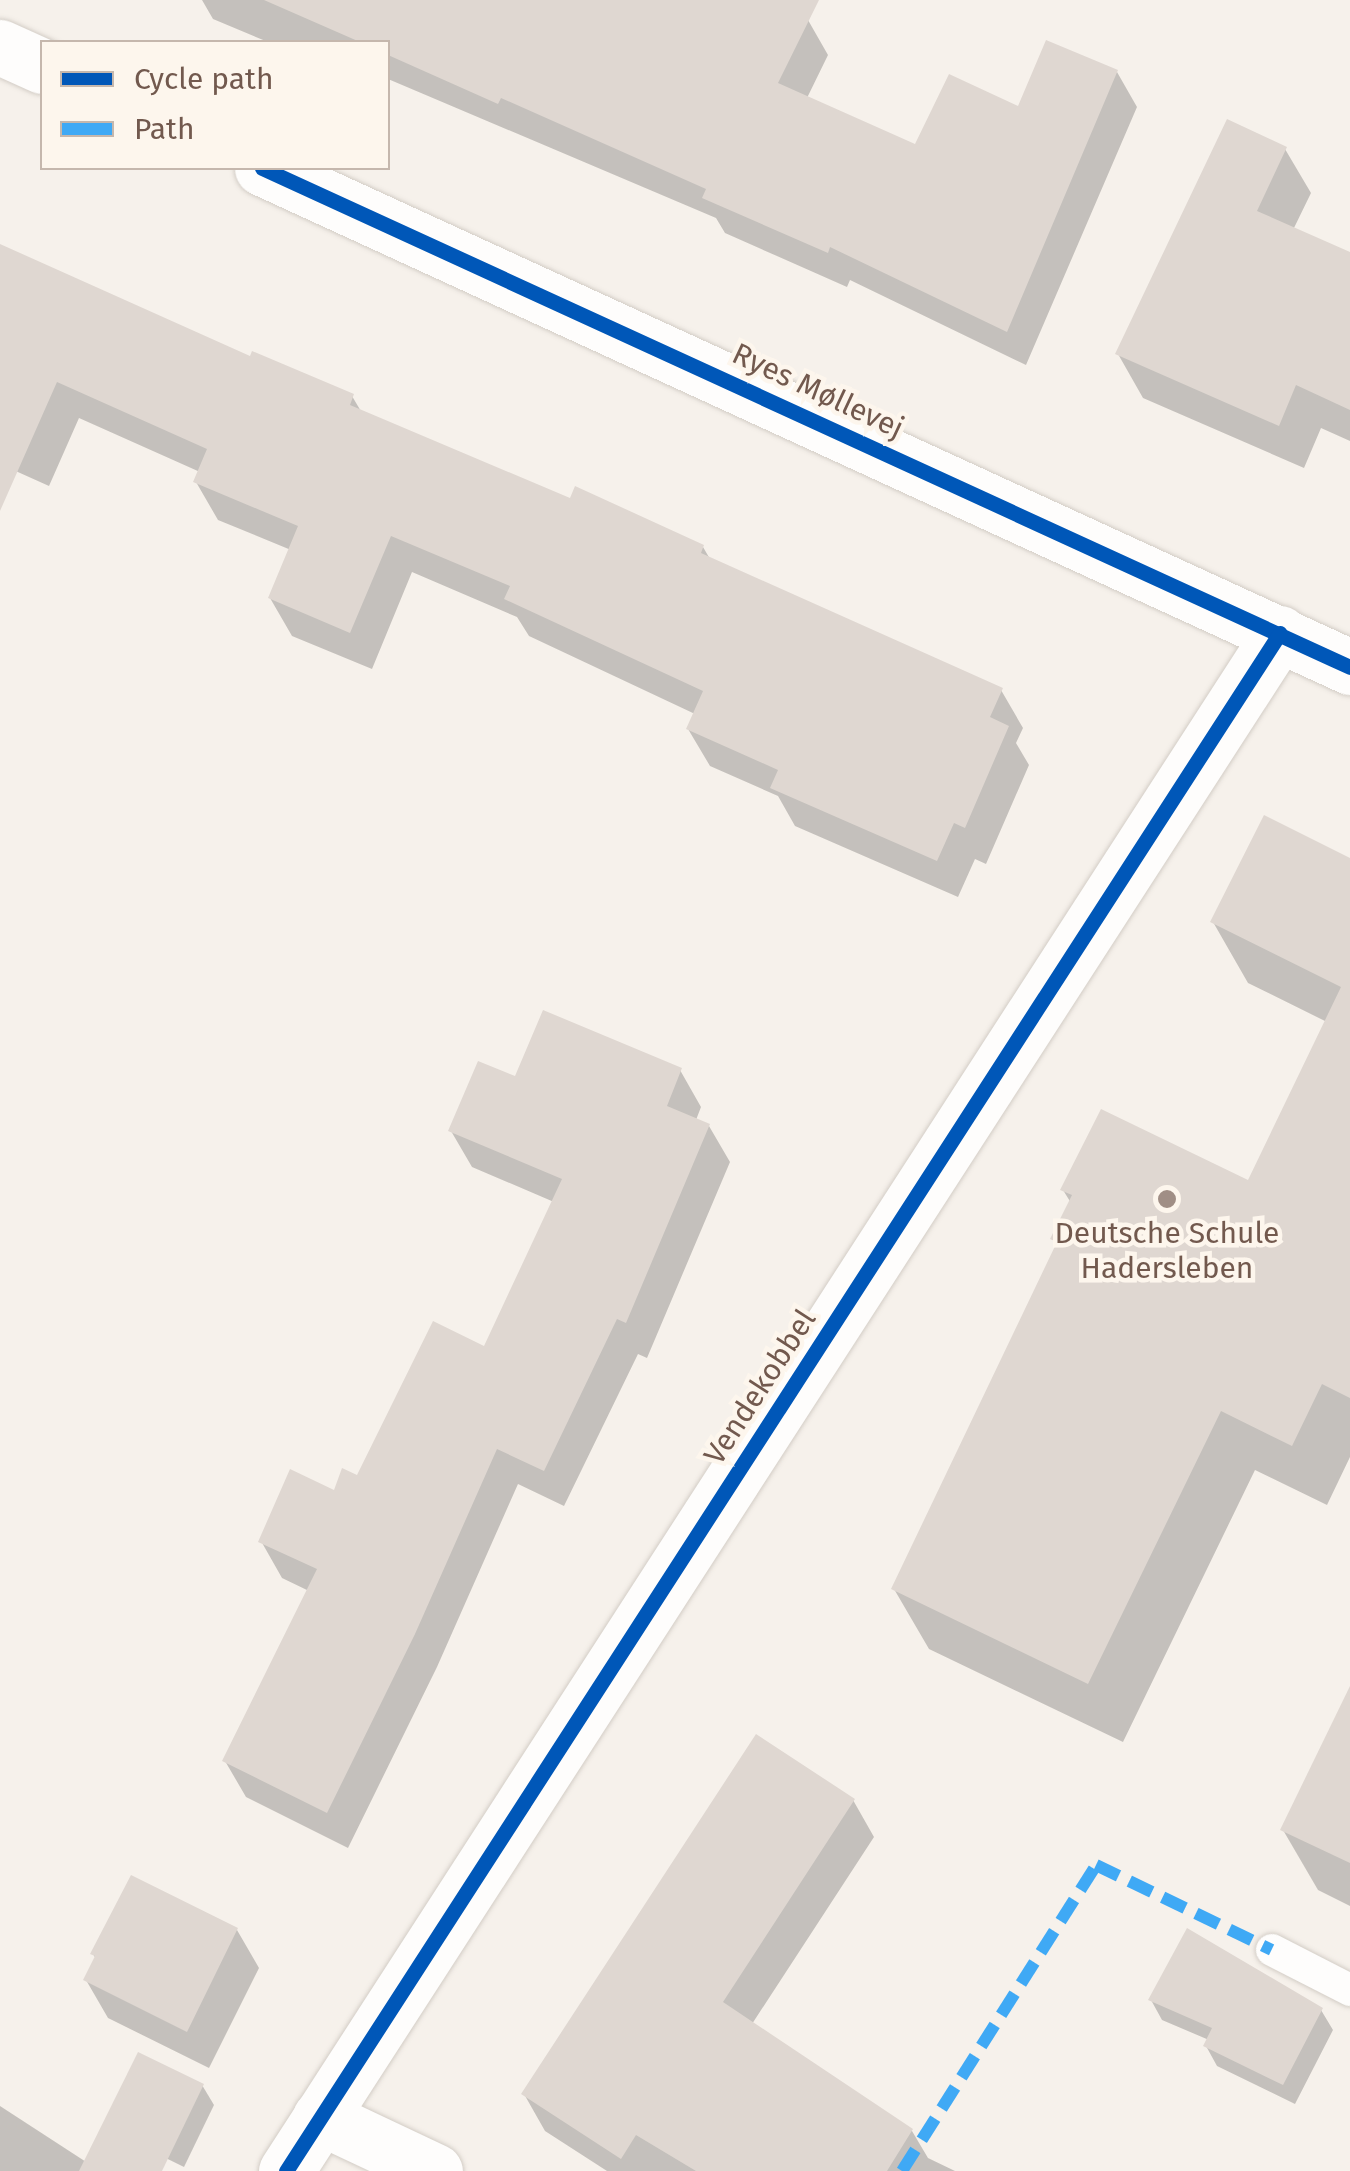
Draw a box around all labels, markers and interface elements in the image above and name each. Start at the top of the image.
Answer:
legend [40,40,390,170]
text: Cycle path [134,61,273,97]
text: Path [134,111,195,147]
street label: Ryes Møllevej [727,336,909,446]
marker: Deutsche Schule Hadersleben [1156,1188,1178,1210]
place label: Deutsche Schule Hadersleben [1055,1215,1279,1286]
street label: Vendekobbel [697,1303,823,1471]

